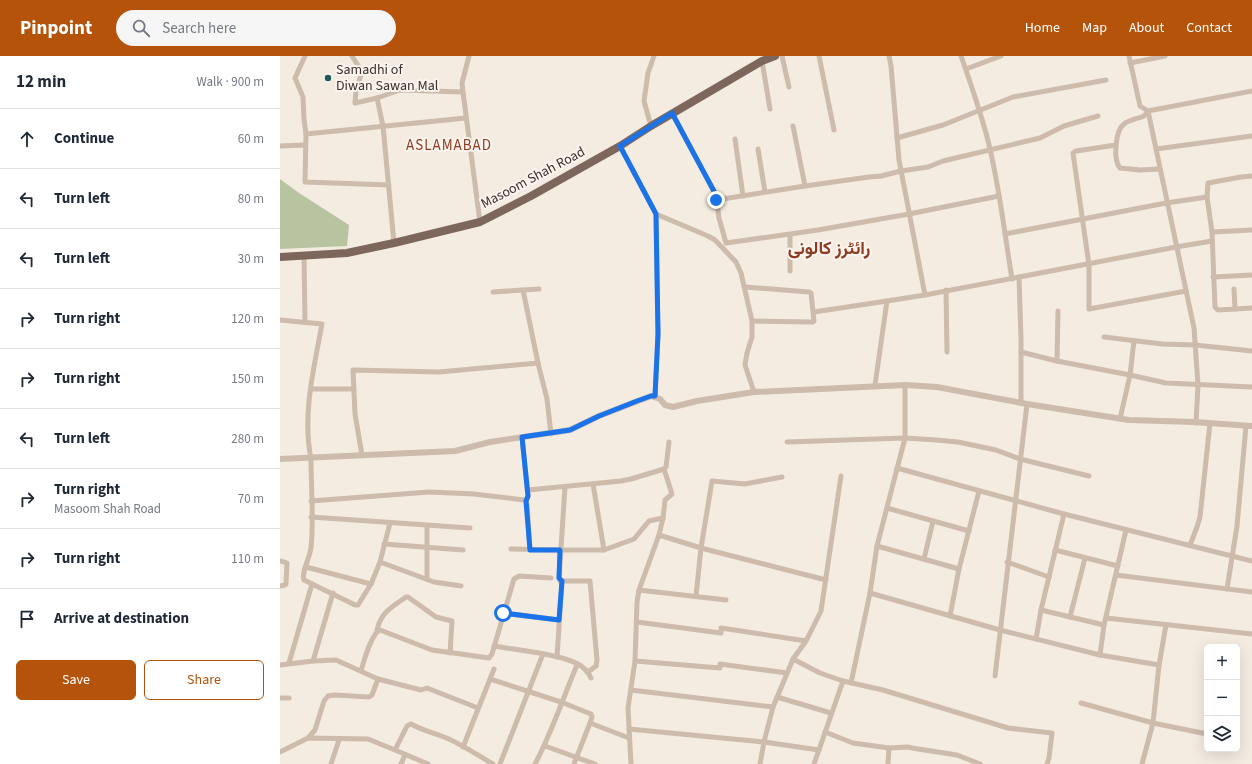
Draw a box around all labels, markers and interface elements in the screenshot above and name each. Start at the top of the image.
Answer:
search box [116,10,396,46]
text: Pinpoint [20,15,92,42]
icon: search [130,17,152,39]
text: Search here [162,18,236,39]
text: Home [1025,18,1060,38]
text: Map [1082,18,1107,38]
text: About [1129,18,1164,38]
text: Contact [1186,18,1232,38]
place label: Samadhi of Diwan Sawan Mal [336,60,439,96]
text: 12 min [16,70,66,94]
text: Walk · 900 m [196,73,264,91]
marker: Samadhi of Diwan Sawan Mal [323,73,333,83]
icon: ahead [16,128,38,150]
text: Continue [54,128,114,149]
text: 60 m [238,130,264,148]
district label: ASLAMABAD [406,135,492,156]
street label: Masoom Shah Road [477,142,589,214]
icon: left [16,188,38,210]
text: Turn left [54,188,110,209]
text: 80 m [238,190,264,208]
route end [707,191,725,209]
district label: رائٹرز کالونی [788,236,870,261]
icon: left [16,248,38,270]
text: Turn left [54,248,110,269]
text: 30 m [238,250,264,268]
icon: right [16,308,38,330]
text: Turn right [54,308,120,329]
text: 120 m [231,310,264,328]
icon: right [16,368,38,390]
text: Turn right [54,368,120,389]
text: 150 m [231,370,264,388]
icon: left [16,428,38,450]
text: Turn left [54,428,110,449]
text: 280 m [231,430,264,448]
text: Turn right [54,479,120,500]
icon: right [16,488,38,510]
text: 70 m [238,490,264,508]
text: Masoom Shah Road [54,500,161,518]
icon: right [16,548,38,570]
text: Turn right [54,548,120,569]
text: 110 m [231,550,264,568]
route start [494,604,512,622]
icon: arrive [16,608,38,630]
text: Arrive at destination [54,608,189,629]
map controls [1204,644,1240,752]
button: + [1204,644,1240,680]
button: Save [16,660,136,700]
button: Share [144,660,264,700]
button: − [1204,680,1240,716]
button: layers [1204,716,1240,752]

